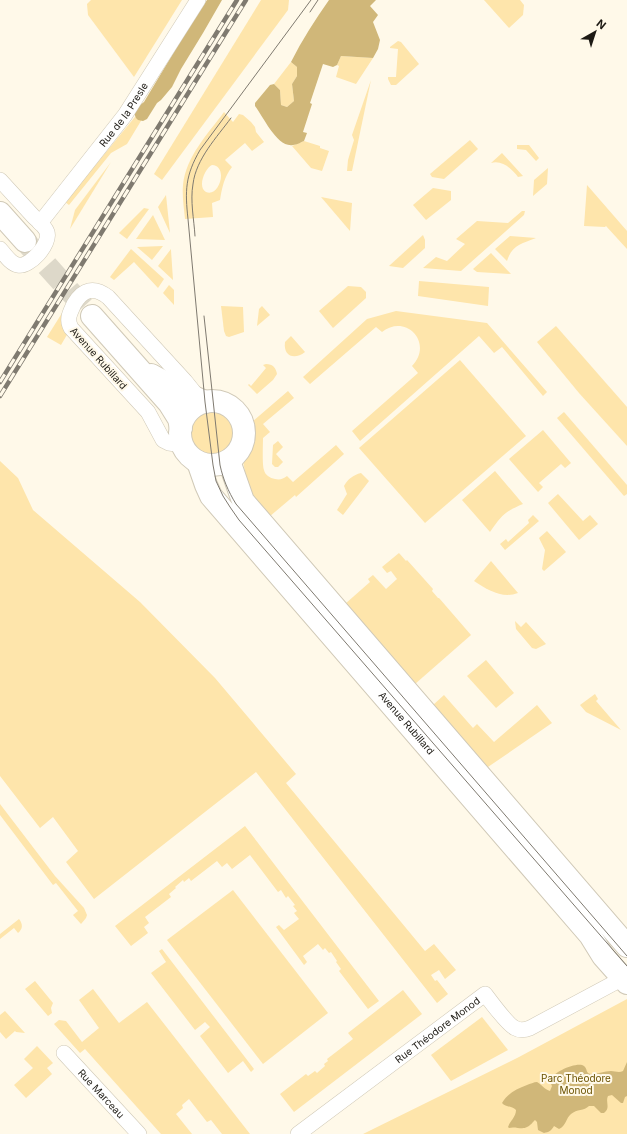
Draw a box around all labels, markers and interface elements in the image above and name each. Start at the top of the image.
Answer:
north arrow [575,12,615,52]
text: N [594,16,609,32]
street label: Rue de la Presle [96,80,150,149]
street label: Avenue Rubillard [68,325,130,391]
street label: Avenue Rubillard [376,689,437,757]
street label: Rue Théodore Monod [393,994,482,1065]
street label: Rue Marceau [76,1066,127,1120]
park label: Parc Théodore Monod [541,1072,611,1096]

